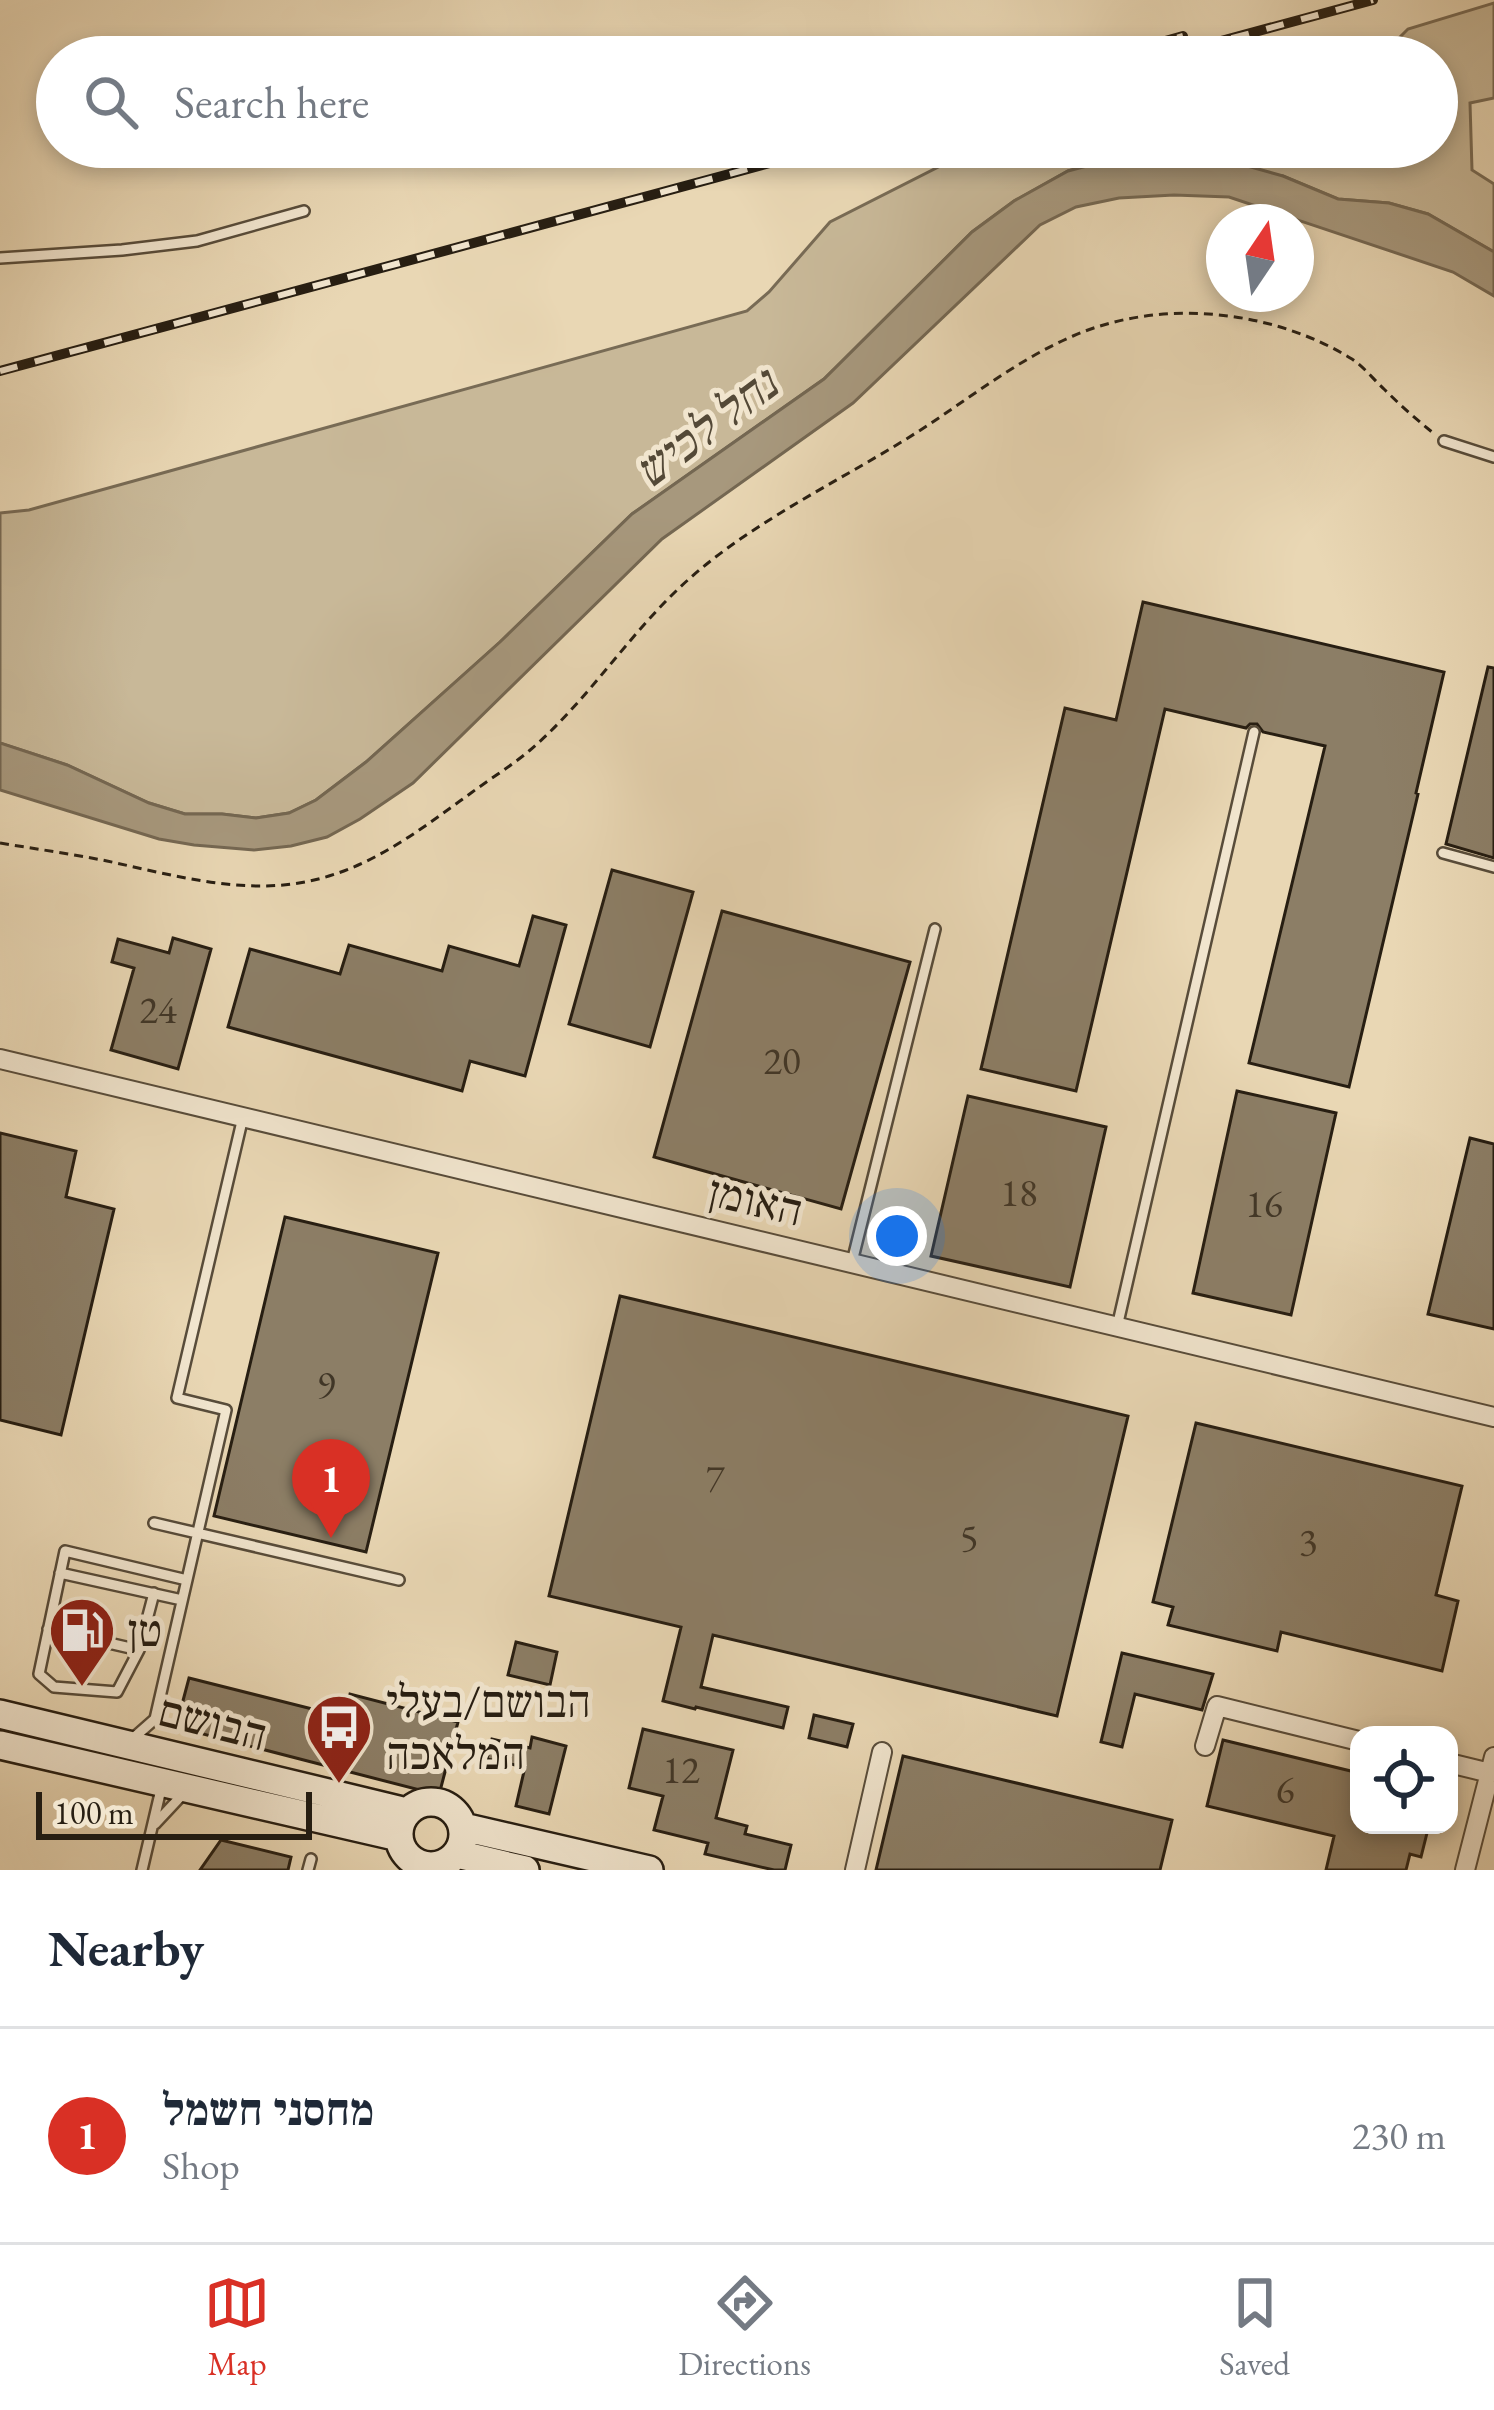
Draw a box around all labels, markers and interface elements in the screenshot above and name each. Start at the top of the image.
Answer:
search box [36,36,1458,168]
icon: search [78,69,144,135]
text: Search here [174,73,369,131]
north arrow [1206,204,1314,312]
water label: נחל לכיש [621,351,791,501]
house number: 24 [139,984,177,1035]
house number: 20 [763,1035,801,1086]
street label: האומן [703,1161,809,1239]
house number: 18 [1000,1167,1038,1218]
house number: 16 [1245,1178,1283,1229]
your location [867,1206,927,1266]
house number: 9 [317,1359,336,1410]
pin: 1 [292,1439,370,1538]
house number: 7 [706,1452,725,1503]
house number: 5 [960,1512,978,1563]
house number: 3 [1299,1516,1317,1567]
fuel station icon: טן [47,1595,117,1689]
place label: טן [128,1601,162,1659]
place label: הבושם/בעלי המלאכה [386,1672,591,1782]
street label: הבושם [153,1681,273,1763]
bus stop icon: הבושם/בעלי המלאכה [304,1692,374,1786]
map controls [1350,1726,1458,1834]
button: locate [1350,1726,1458,1834]
house number: 12 [662,1744,700,1795]
house number: 6 [1276,1764,1294,1815]
scale bar [36,1786,312,1839]
text: 100 m [54,1791,134,1834]
text: Nearby [48,1915,204,1981]
text: מחסני חשמל [162,2080,374,2138]
text: 1 [77,2110,97,2161]
text: 230 m [1352,2110,1446,2161]
text: Shop [162,2140,240,2191]
tab: Map [204,2270,270,2385]
tab: Directions [678,2270,811,2385]
tab: Saved [1219,2270,1290,2385]

